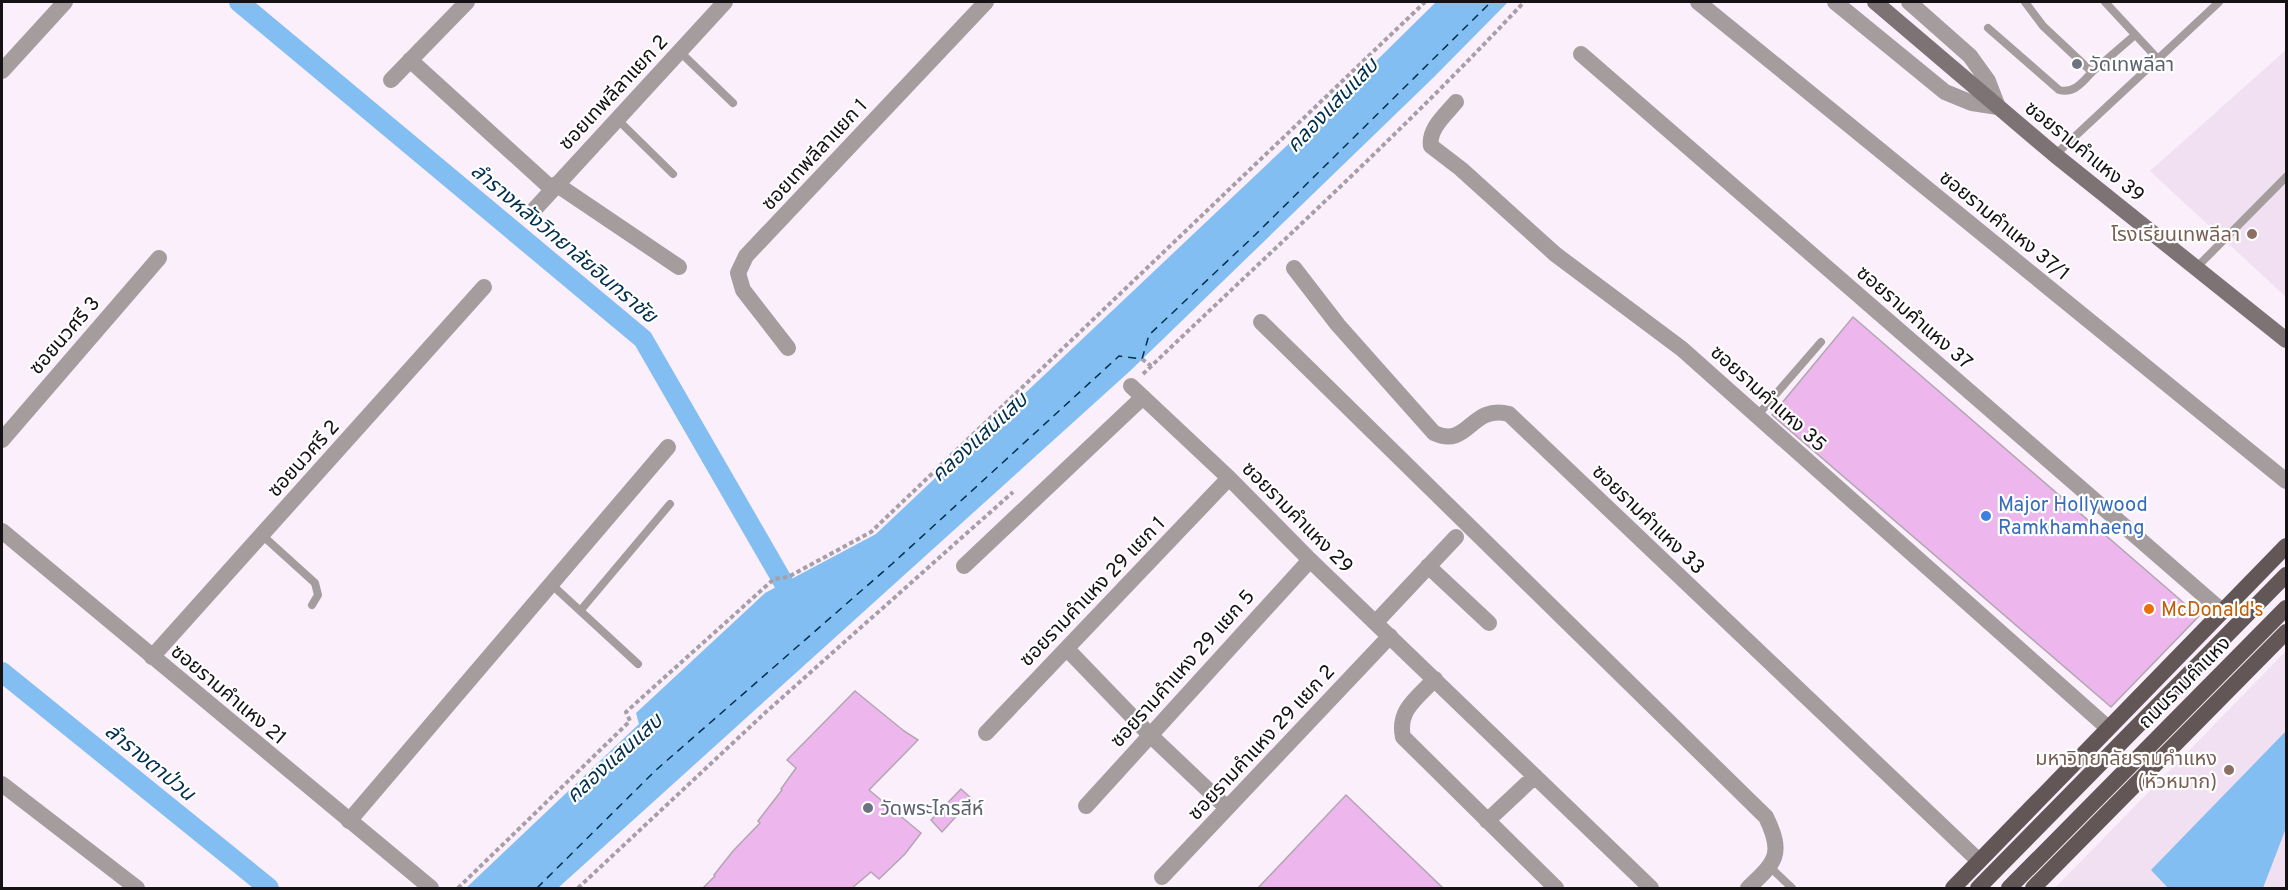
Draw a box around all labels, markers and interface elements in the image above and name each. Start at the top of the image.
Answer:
street label: ซอยเทพลีลาแยก 2 [554,30,675,157]
water label: คลองแสนแสบ [1281,52,1386,159]
place label: วัดเทพลีลา [2089,53,2174,79]
marker: วัดเทพลีลา [2070,57,2084,71]
street label: ซอยเทพลีลาแยก 1 [757,94,874,217]
street label: ซอยรามคำแหง 39 [2018,96,2149,209]
water label: ลำรางหลังวิทยาลัยอินทราชัย [464,158,663,331]
street label: ซอยรามคำแหง 37/1 [1933,166,2074,287]
place label: โรงเรียนเทพลีลา [2111,223,2240,249]
marker: โรงเรียนเทพลีลา [2245,227,2259,241]
street label: ซอยรามคำแหง 37 [1850,261,1977,376]
street label: ซอยนวศรี 3 [24,292,107,381]
street label: ซอยรามคำแหง 35 [1704,340,1831,459]
water label: คลองแสนแสบ [926,387,1035,489]
street label: ซอยนวศรี 2 [263,415,346,504]
street label: ซอยรามคำแหง 29 [1235,457,1358,580]
street label: ซอยรามคำแหง 33 [1585,460,1710,581]
place label: Major Hollywood Ramkhamhaeng [1998,493,2148,542]
marker: Major Hollywood Ramkhamhaeng [1979,509,1993,523]
street label: ซอยรามคำแหง 29 แยก 1 [1015,512,1172,673]
street label: ซอยรามคำแหง 29 แยก 5 [1105,585,1261,754]
place label: McDonald's [2161,598,2264,624]
marker: McDonald's [2142,602,2156,616]
street label: ถนนรามคำแหง [2133,631,2237,735]
street label: ซอยรามคำแหง 21 [164,640,291,752]
street label: ซอยรามคำแหง 29 แยก 2 [1183,660,1342,827]
water label: คลองแสนแสบ [561,708,670,810]
water label: ลำรางตาป่วน [98,719,201,808]
place label: มหาวิทยาลัยรามคำแหง (หัวหมาก) [2035,747,2217,796]
marker: มหาวิทยาลัยรามคำแหง (หัวหมาก) [2222,763,2236,777]
place label: วัดพระไกรสีห์ [880,797,984,823]
marker: วัดพระไกรสีห์ [861,801,875,815]

